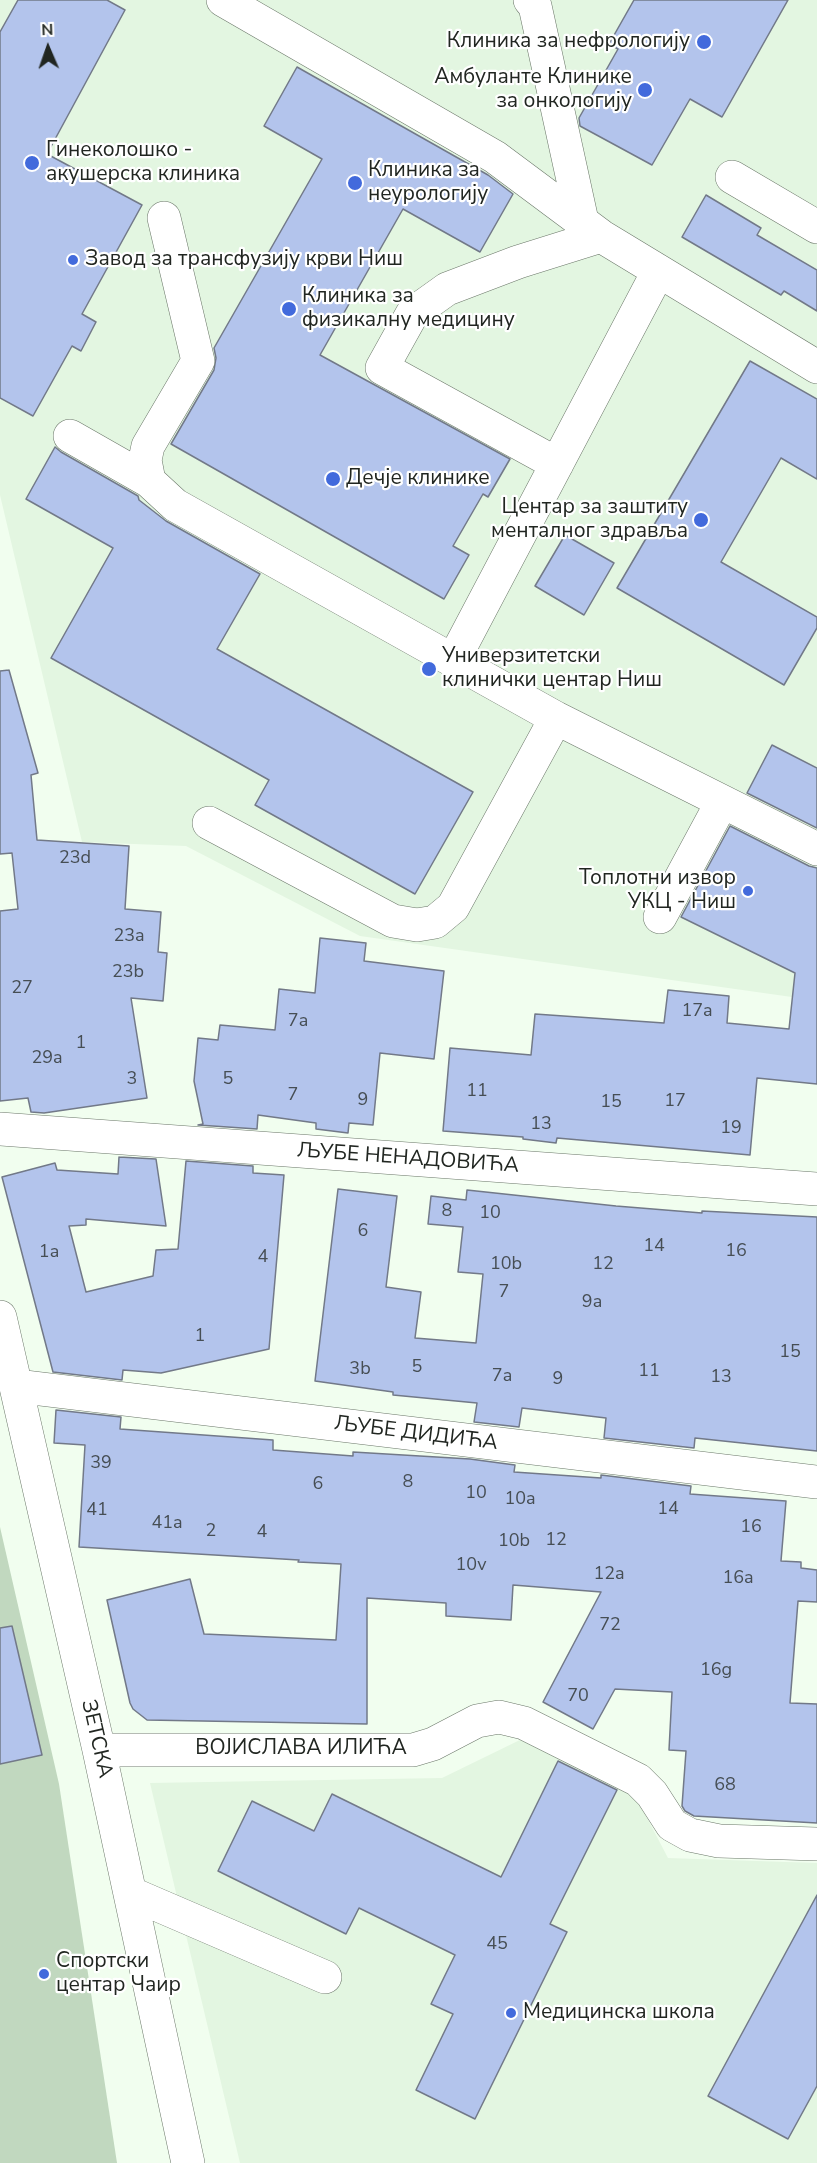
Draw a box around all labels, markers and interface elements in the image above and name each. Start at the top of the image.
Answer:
north arrow [18,18,78,78]
text: N [41,19,54,41]
place label: Клиника за нефрологију [447,29,690,55]
marker: Клиника за нефрологију [695,33,713,51]
place label: Амбуланте Клинике за онкологију [434,65,632,115]
marker: Амбуланте Клинике за онкологију [636,81,654,99]
place label: Гинеколошко - акушерска клиника [46,138,240,188]
marker: Гинеколошко - акушерска клиника [23,154,41,172]
place label: Клиника за неурологију [368,158,488,208]
marker: Клиника за неурологију [346,174,364,192]
place label: Завод за трансфузију крви Ниш [85,247,403,273]
marker: Завод за трансфузију крви Ниш [66,253,80,267]
place label: Клиника за физикалну медицину [302,284,515,334]
marker: Клиника за физикалну медицину [280,300,298,318]
place label: Дечје клинике [346,466,490,492]
marker: Дечје клинике [324,470,342,488]
place label: Центар за заштиту менталног здравља [491,495,688,545]
marker: Центар за заштиту менталног здравља [692,511,710,529]
place label: Универзитетски клинички центар Ниш [442,644,662,694]
marker: Универзитетски клинички центар Ниш [420,660,438,678]
house number: 23d [59,848,91,870]
place label: Топлотни извор УКЦ - Ниш [579,866,736,916]
marker: Топлотни извор УКЦ - Ниш [741,884,755,898]
house number: 23a [113,926,145,948]
house number: 23b [112,962,144,984]
house number: 27 [11,978,33,1000]
house number: 17a [681,1001,713,1023]
house number: 7a [288,1011,308,1033]
house number: 1 [76,1033,86,1055]
house number: 29a [31,1048,63,1070]
house number: 3 [127,1069,137,1091]
house number: 5 [223,1069,233,1091]
house number: 11 [466,1081,488,1103]
house number: 7 [288,1085,298,1107]
house number: 9 [358,1090,368,1112]
house number: 17 [664,1091,686,1113]
house number: 15 [600,1092,622,1114]
house number: 13 [530,1114,552,1136]
house number: 19 [720,1118,742,1140]
street label: ЉУБЕ НЕНАДОВИЋА [296,1139,520,1179]
house number: 8 [442,1201,452,1223]
house number: 10 [479,1203,501,1225]
house number: 6 [358,1221,368,1243]
house number: 14 [643,1236,665,1258]
house number: 16 [725,1241,747,1263]
house number: 1a [39,1242,59,1264]
house number: 4 [258,1247,268,1269]
house number: 10b [490,1254,522,1276]
house number: 12 [592,1254,614,1276]
house number: 7 [499,1282,509,1304]
house number: 9a [582,1292,602,1314]
house number: 1 [195,1326,205,1348]
house number: 15 [779,1342,801,1364]
house number: 5 [412,1357,422,1379]
house number: 3b [349,1359,371,1381]
house number: 11 [638,1361,660,1383]
house number: 7a [492,1366,512,1388]
house number: 13 [710,1367,732,1389]
house number: 9 [553,1369,563,1391]
street label: ЉУБЕ ДИДИЋА [333,1411,499,1457]
house number: 39 [90,1453,112,1475]
house number: 8 [403,1472,413,1494]
house number: 6 [313,1474,323,1496]
house number: 10 [465,1483,487,1505]
house number: 10a [504,1489,536,1511]
house number: 14 [657,1499,679,1521]
house number: 41 [86,1500,108,1522]
house number: 41a [151,1513,183,1535]
house number: 16 [740,1517,762,1539]
house number: 2 [206,1521,216,1543]
house number: 4 [257,1522,267,1544]
house number: 12 [545,1530,567,1552]
house number: 10b [498,1531,530,1553]
house number: 10v [456,1555,486,1577]
house number: 12a [593,1564,625,1586]
house number: 16a [722,1568,754,1590]
house number: 72 [599,1615,621,1637]
house number: 16g [700,1660,732,1682]
house number: 70 [567,1686,589,1708]
street label: ЗЕТСКА [75,1697,117,1781]
street label: ВОЈИСЛАВА ИЛИЋА [195,1736,407,1762]
house number: 68 [714,1775,736,1797]
house number: 45 [486,1934,508,1956]
place label: Спортски центар Чаир [56,1949,181,1999]
marker: Спортски центар Чаир [37,1967,51,1981]
place label: Медицинска школа [523,2000,715,2026]
marker: Медицинска школа [504,2006,518,2020]

